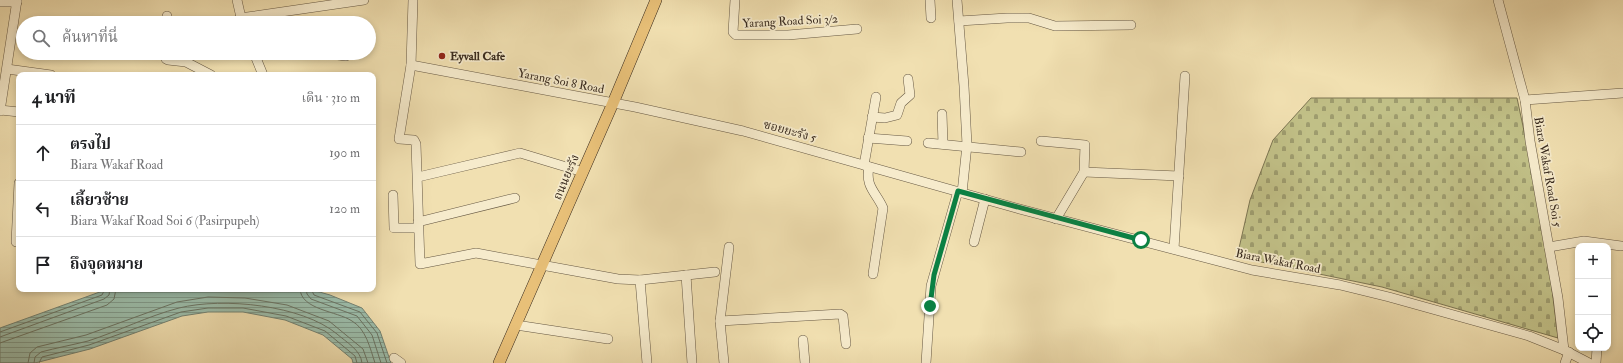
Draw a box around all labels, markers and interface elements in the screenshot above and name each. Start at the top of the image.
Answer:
street label: Yarang Road Soi 3/2 [742,12,838,31]
search box [16,16,376,60]
icon: search [30,27,52,49]
text: ค้นหาที่นี่ [62,28,118,47]
place label: Eyvall Cafe [450,49,506,64]
marker: Eyvall Cafe [437,51,447,61]
street label: Yarang Soi 8 Road [517,66,605,97]
text: 4 นาที [32,87,76,108]
text: เดิน · 310 m [302,90,360,106]
street label: Biara Wakaf Road Soi 5 [1530,116,1565,229]
street label: ซอยยะรัง 5 [762,117,819,146]
text: ตรงไป [70,135,111,154]
icon: ahead [32,142,54,164]
text: 190 m [329,145,360,161]
street label: ถนนยะรัง [550,152,583,202]
text: Biara Wakaf Road [70,157,163,173]
text: เลี้ยวซ้าย [70,191,129,210]
icon: left [32,198,54,220]
text: 120 m [329,201,360,217]
text: Biara Wakaf Road Soi 6 (Pasirpupeh) [70,213,259,229]
route start [1132,231,1150,249]
map controls [1575,243,1611,351]
button: + [1575,243,1611,279]
street label: Biara Wakaf Road [1234,246,1322,277]
icon: arrive [32,254,54,276]
text: ถึงจุดหมาย [70,255,143,274]
button: − [1575,279,1611,315]
route end [921,297,939,315]
button: locate [1575,315,1611,351]

